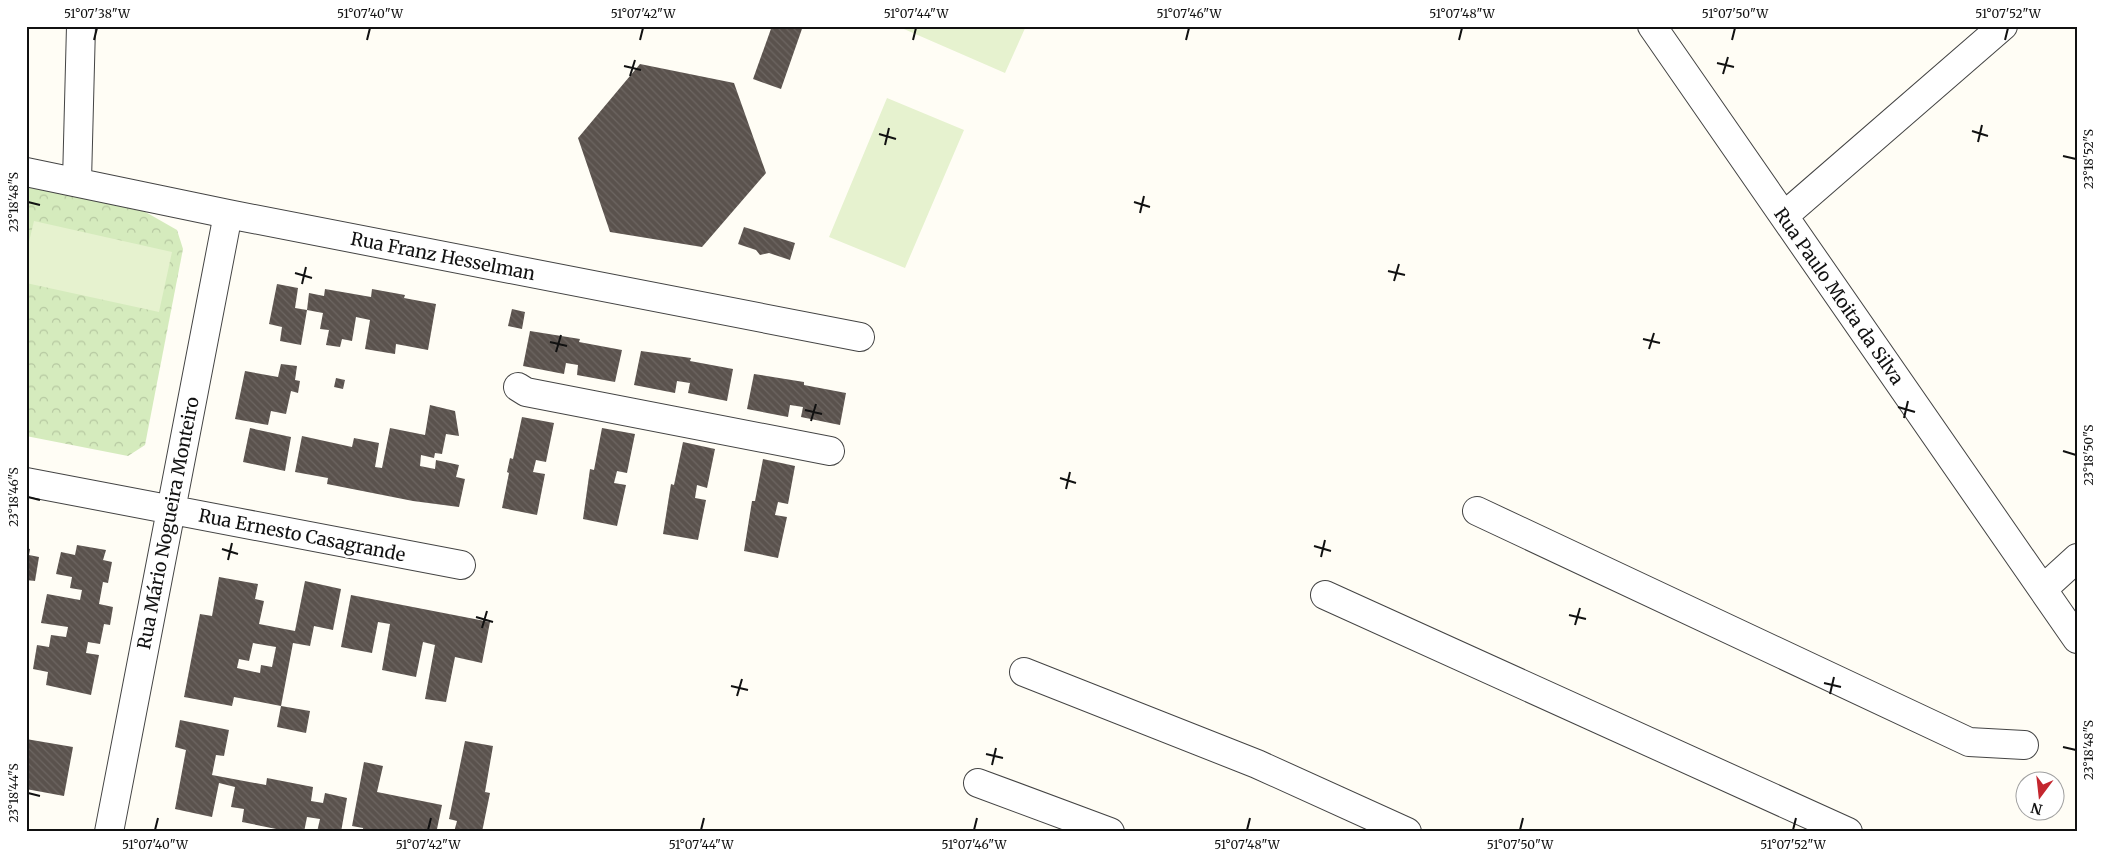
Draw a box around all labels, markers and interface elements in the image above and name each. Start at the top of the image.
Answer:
text: 51°07'38"W [64,6,131,21]
text: 51°07'40"W [337,6,404,21]
text: 51°07'42"W [611,6,676,21]
text: 51°07'44"W [884,6,949,21]
text: 51°07'46"W [1157,6,1223,21]
text: 51°07'48"W [1429,6,1496,21]
text: 51°07'50"W [1702,6,1769,21]
text: 51°07'52"W [1975,6,2042,21]
text: 23°18'52"S [2081,129,2096,189]
text: 23°18'48"S [6,172,21,232]
street label: Rua Paulo Moita da Silva [1769,203,1909,389]
street label: Rua Franz Hesselman [349,227,537,285]
street label: Rua Mário Nogueira Monteiro [132,395,204,651]
text: 23°18'50"S [2081,425,2096,485]
text: 23°18'46"S [6,467,21,527]
street label: Rua Ernesto Casagrande [197,504,407,566]
text: 23°18'48"S [2081,720,2096,780]
text: 23°18'44"S [6,763,21,823]
north arrow [2016,770,2066,820]
text: N [2029,798,2044,819]
text: 51°07'40"W [122,837,189,852]
text: 51°07'42"W [396,837,461,852]
text: 51°07'44"W [669,837,734,852]
text: 51°07'46"W [942,837,1008,852]
text: 51°07'48"W [1214,837,1281,852]
text: 51°07'50"W [1487,837,1554,852]
text: 51°07'52"W [1760,837,1827,852]

